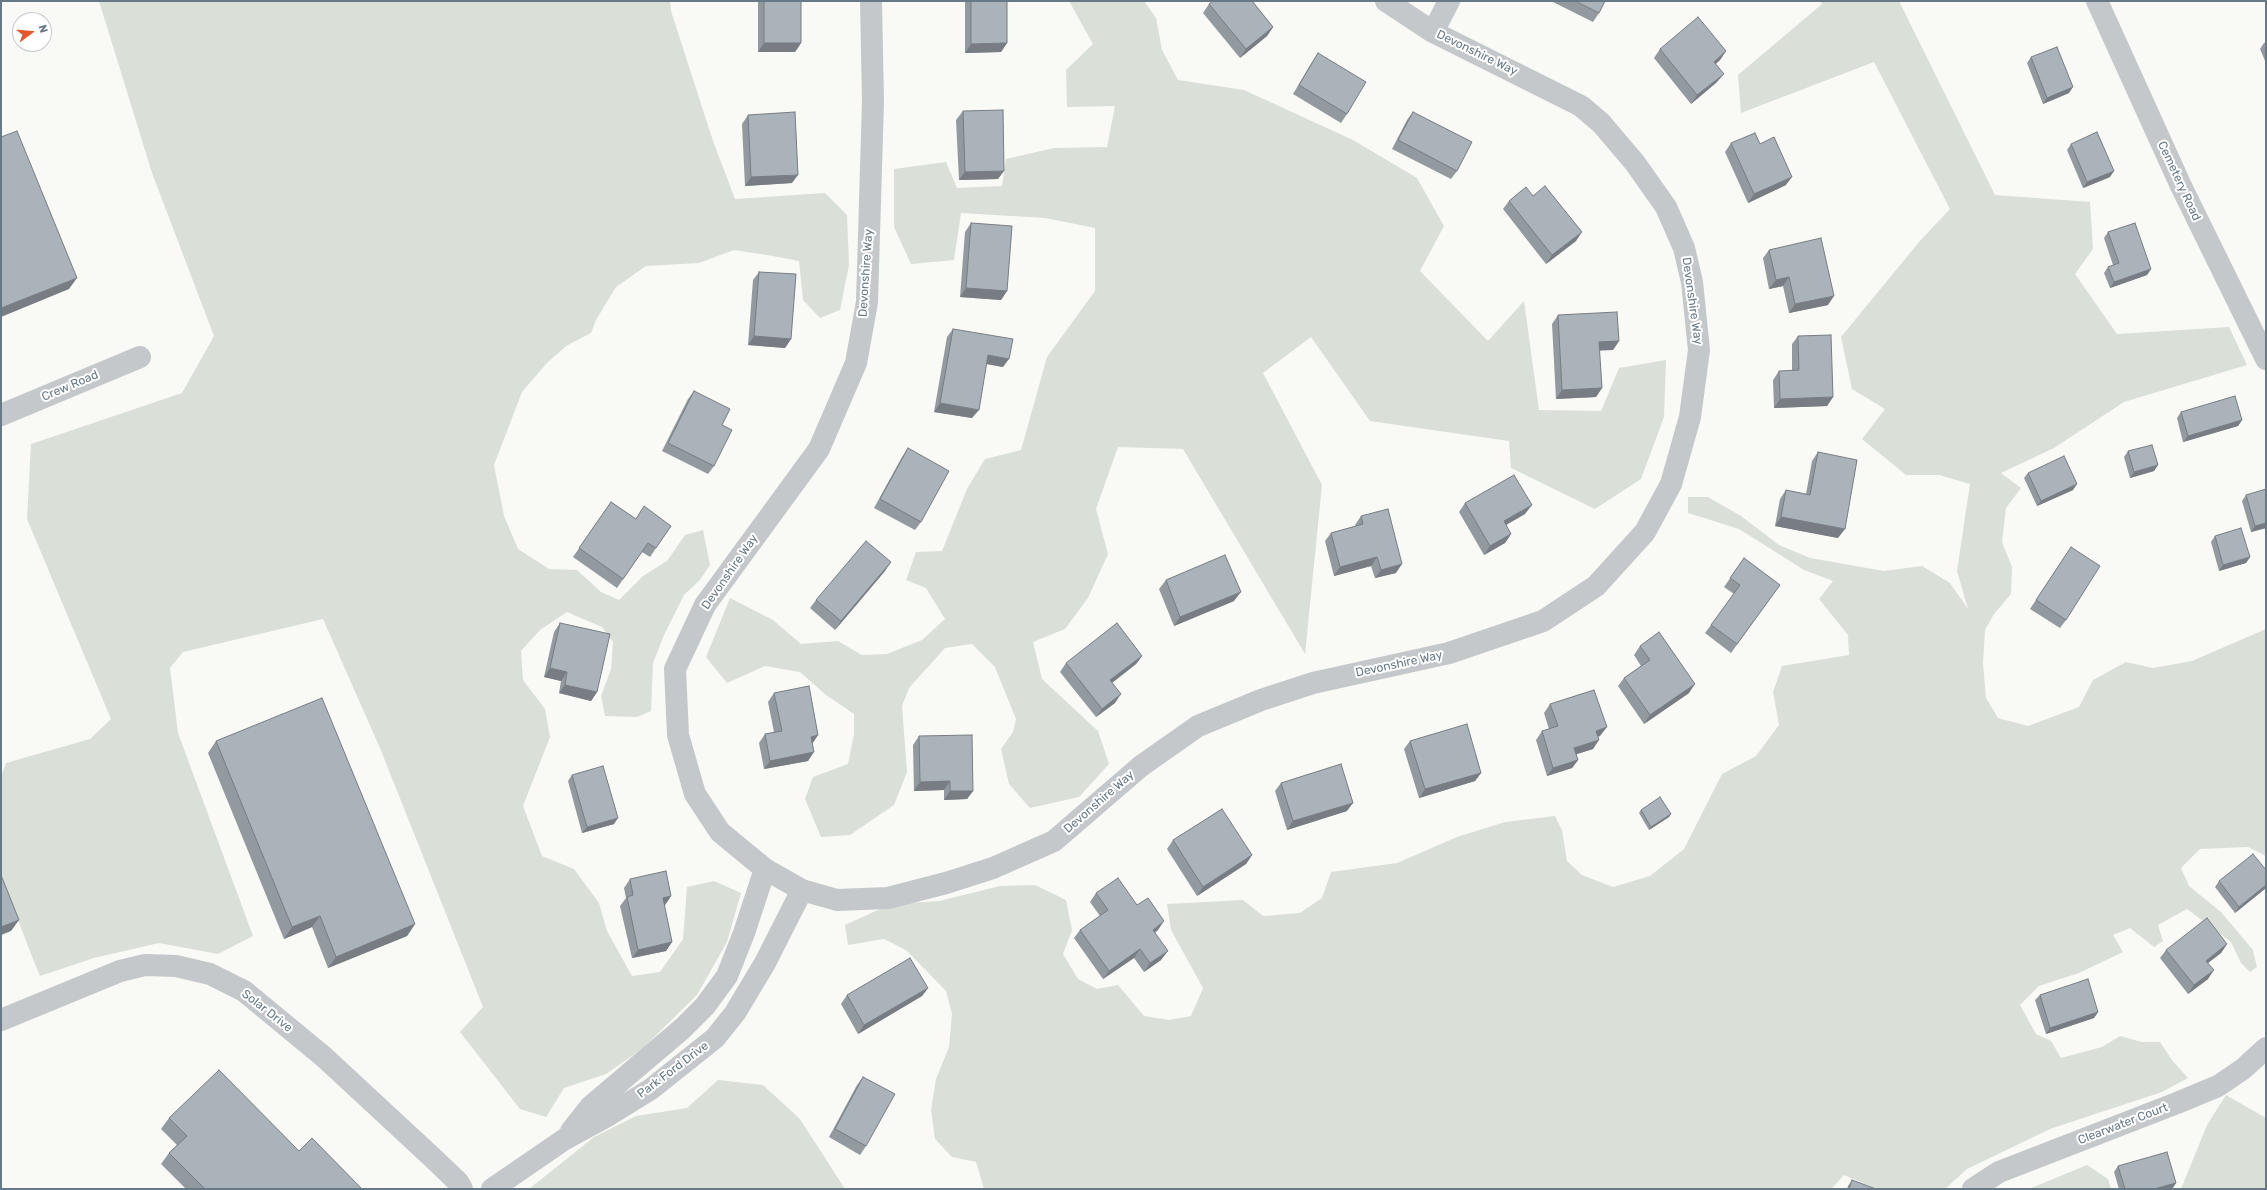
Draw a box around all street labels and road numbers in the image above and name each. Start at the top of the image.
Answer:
street label: Devonshire Way [1434,27,1520,79]
street label: Cemetery Road [2154,139,2204,223]
street label: Devonshire Way [856,228,876,318]
street label: Devonshire Way [1679,256,1705,346]
street label: Crew Road [40,368,100,404]
street label: Devonshire Way [699,532,761,612]
street label: Devonshire Way [1354,648,1444,680]
street label: Devonshire Way [1061,768,1137,836]
street label: Solar Drive [239,987,295,1035]
street label: Park Ford Drive [635,1039,711,1101]
street label: Clearwater Court [2076,1100,2170,1148]

